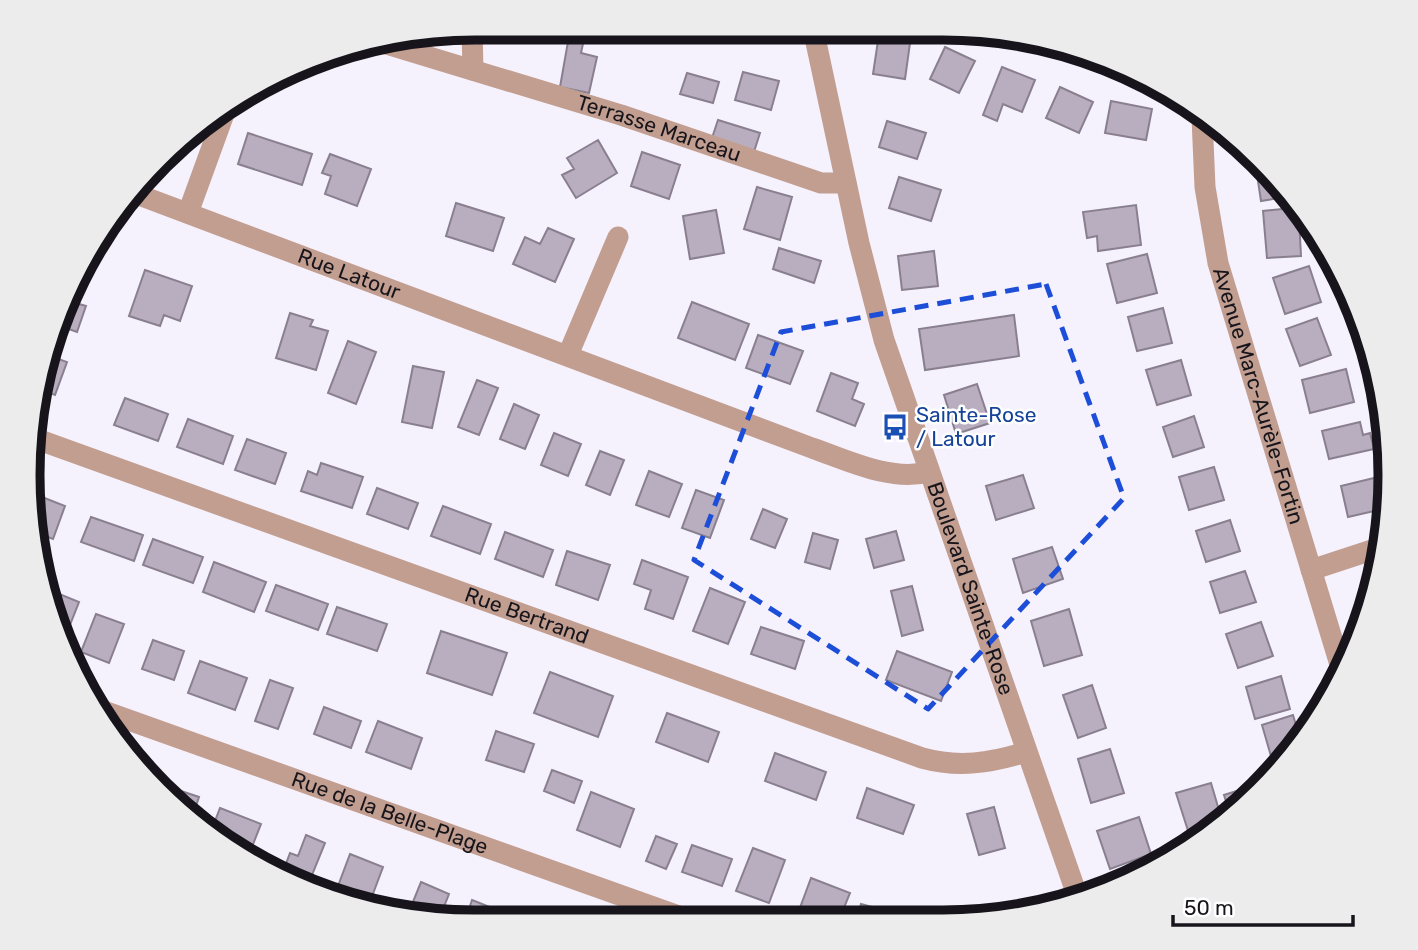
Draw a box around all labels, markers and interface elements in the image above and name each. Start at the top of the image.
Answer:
street label: Terrasse Marceau [574,89,744,167]
street label: Rue Latour [295,243,404,304]
street label: Avenue Marc-Aurèle-Fortin [1208,264,1310,527]
place label: Sainte-Rose / Latour [916,402,1036,451]
bus stop icon: Sainte-Rose / Latour [880,412,910,442]
street label: Boulevard Sainte-Rose [922,478,1019,698]
street label: Rue Bertrand [462,581,592,649]
street label: Rue de la Belle-Plage [288,766,492,859]
scale bar [1173,884,1353,928]
text: 50 m [1184,895,1234,920]

